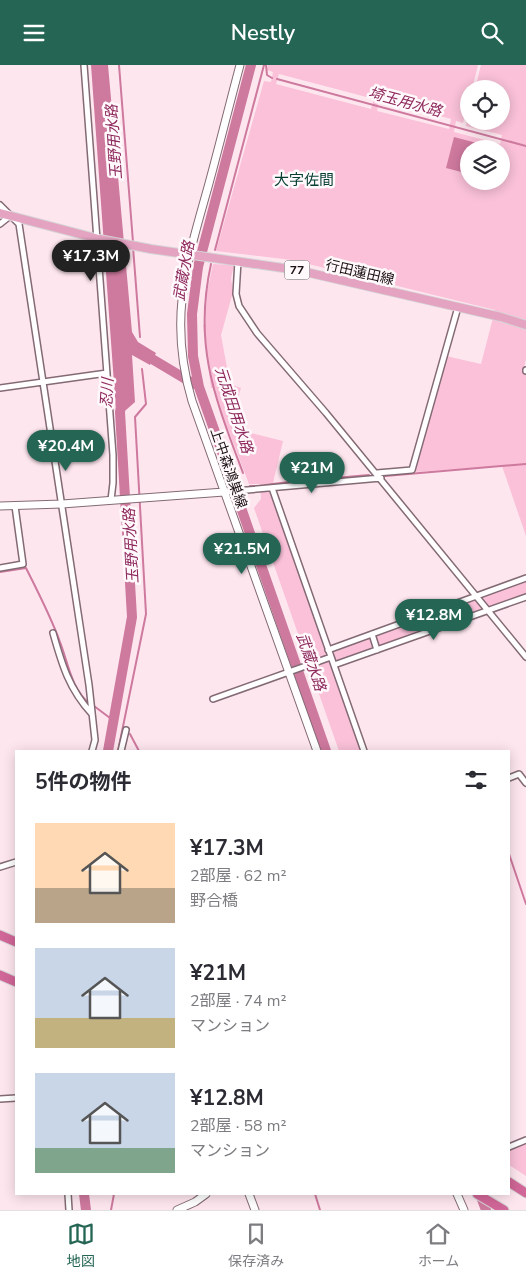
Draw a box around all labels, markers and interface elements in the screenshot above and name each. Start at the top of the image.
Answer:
text: Nestly [231,18,295,48]
icon: menu [20,19,48,47]
icon: search [478,19,506,47]
map controls [460,80,510,190]
button: locate [460,80,510,130]
water label: 埼玉用水路 [366,83,446,122]
water label: 玉野用水路 [101,102,127,180]
button: layers [460,140,510,190]
district label: 大字佐間 [274,170,334,190]
water label: 武蔵水路 [169,238,199,302]
pin: ¥17.3M [50,239,132,282]
text: ¥17.3M [63,245,119,267]
street label: 行田蓮田線 [324,255,396,290]
road number: 77 [284,261,310,279]
water label: 元成田用水路 [211,364,258,458]
water label: 忍川 [96,376,118,409]
street label: 上中森鴻巣線 [206,425,251,511]
pin: ¥20.4M [25,429,107,472]
text: ¥20.4M [38,435,94,457]
pin: ¥21M [282,451,342,494]
text: ¥21M [291,457,333,479]
water label: 玉野用水路 [119,506,143,584]
pin: ¥21.5M [201,533,283,575]
text: ¥21.5M [214,538,270,560]
pin: ¥12.8M [393,599,475,641]
text: ¥12.8M [406,604,462,626]
water label: 武蔵水路 [292,630,331,696]
icon: filters [462,766,490,794]
text: 5件の物件 [35,768,132,796]
text: ¥17.3M [190,834,264,862]
icon: home [75,843,135,903]
text: 2部屋 · 62 m² [190,865,287,887]
text: 野合橋 [190,890,238,912]
text: ¥21M [190,959,246,987]
icon: home [75,968,135,1028]
text: 2部屋 · 74 m² [190,990,287,1012]
text: マンション [190,1015,270,1037]
text: ¥12.8M [190,1084,264,1112]
icon: home [75,1093,135,1153]
text: 2部屋 · 58 m² [190,1115,287,1137]
text: マンション [190,1140,270,1162]
tab: 地図 [67,1220,95,1271]
tab: 保存済み [228,1220,284,1271]
tab: ホーム [418,1220,459,1271]

